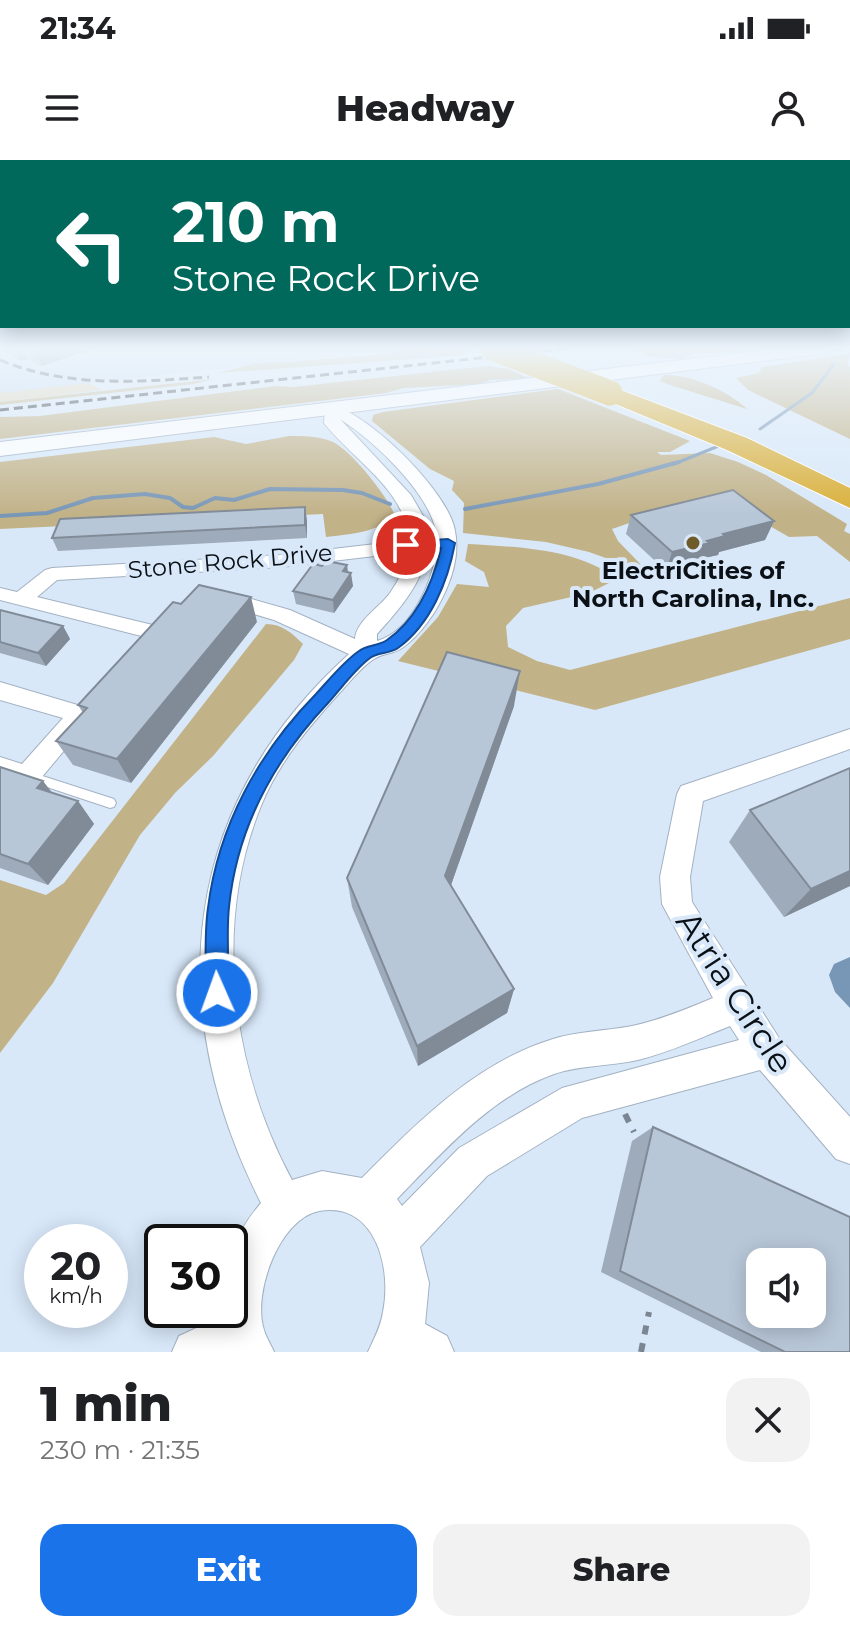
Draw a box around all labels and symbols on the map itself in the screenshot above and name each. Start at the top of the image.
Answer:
pin [372,511,440,579]
marker: ElectriCities of North Carolina, Inc. [684,534,702,552]
street label: Stone Rock Drive [126,538,334,584]
place label: ElectriCities of North Carolina, Inc. [572,556,814,613]
street label: Atria Circle [667,903,803,1081]
position arrow [175,951,259,1035]
speed limit sign: 30 [144,1224,248,1328]

